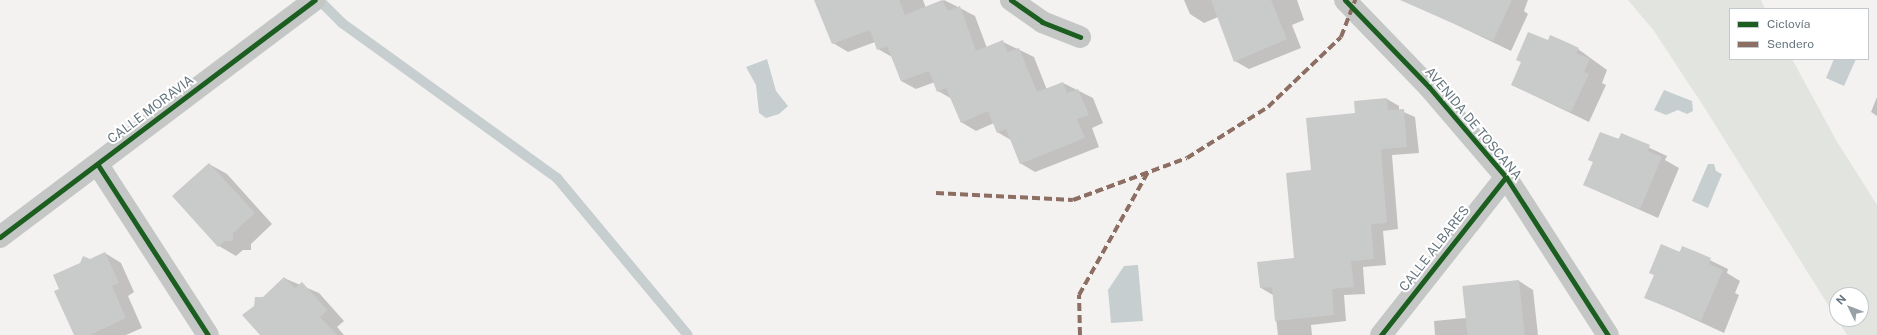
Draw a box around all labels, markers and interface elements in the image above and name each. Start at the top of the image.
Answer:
legend [1729,8,1869,60]
text: Ciclovía [1767,17,1810,31]
text: Sendero [1767,37,1814,51]
street label: AVENIDA DE TOSCANA [1421,65,1525,183]
street label: CALLE MORAVIA [105,73,197,147]
street label: CALLE ALBARES [1397,203,1473,295]
north arrow [1829,287,1869,327]
text: N [1834,292,1848,307]

